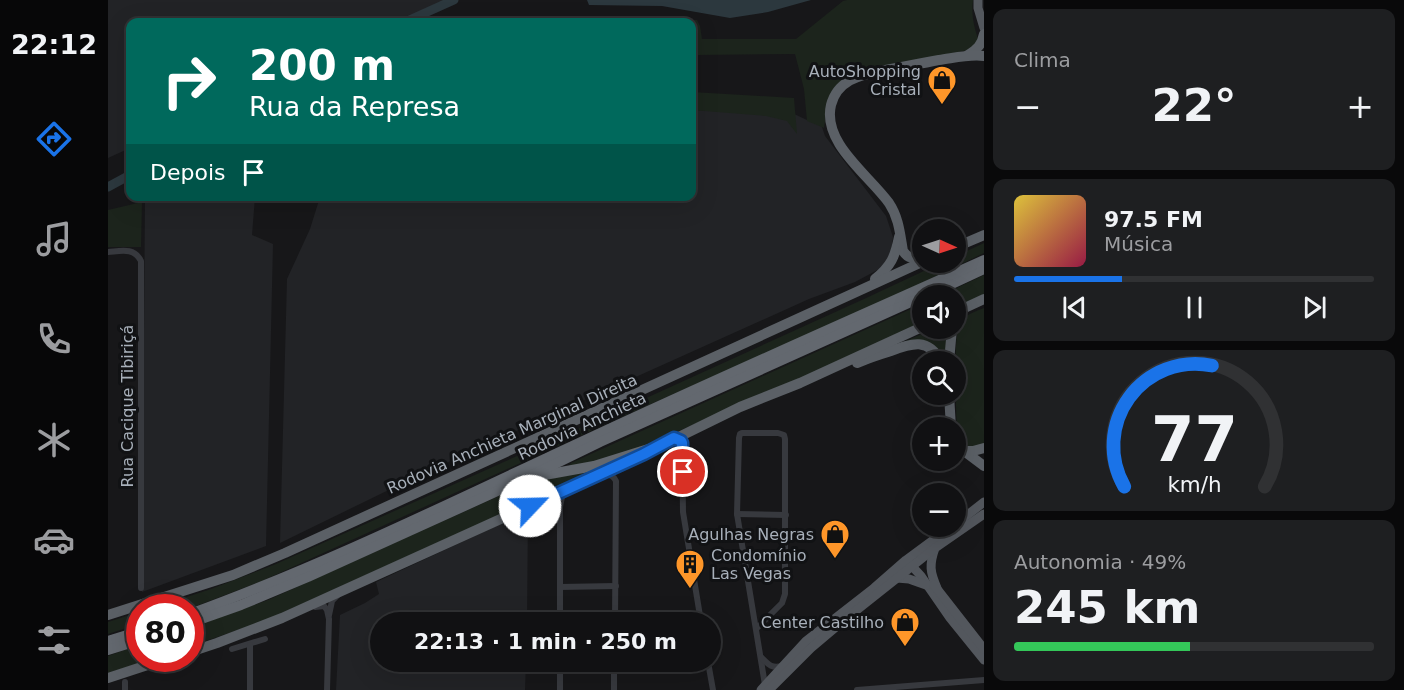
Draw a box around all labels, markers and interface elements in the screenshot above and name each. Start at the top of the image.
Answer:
text: 22:12 [11,29,97,60]
text: 200 m [249,41,395,90]
icon: right [150,42,228,120]
text: Clima [1014,48,1071,72]
place label: AutoShopping Cristal [809,62,921,99]
shop icon: AutoShopping Cristal [926,64,958,106]
text: 22° [1151,79,1237,132]
text: − [1014,87,1042,126]
text: + [1346,87,1374,126]
text: Rua da Represa [249,91,460,122]
icon: directions [33,118,75,160]
icon: arrive [237,156,270,189]
text: Depois [150,160,225,185]
text: 97.5 FM [1104,207,1203,232]
icon: music [33,218,75,260]
north arrow [912,219,966,273]
map controls [912,219,966,537]
text: Música [1104,232,1173,256]
button: sound [912,285,966,339]
icon: previous [1058,291,1091,324]
icon: pause [1178,291,1211,324]
icon: next [1298,291,1331,324]
icon: phone [33,318,75,360]
street label: Rua Cacique Tibiriçá [118,325,137,487]
button: search [912,351,966,405]
street label: Rodovia Anchieta Marginal Direita [384,370,640,498]
street label: Rodovia Anchieta [515,388,649,464]
text: 77 [1151,403,1237,476]
button: + [912,417,966,471]
icon: climate [33,419,75,461]
pin [657,446,708,497]
icon: arrive [666,455,699,488]
text: km/h [1167,473,1221,498]
position arrow [498,474,562,538]
button: − [912,483,966,537]
shop icon: Agulhas Negras [819,518,851,560]
icon: car [33,519,75,561]
place label: Agulhas Negras [688,525,814,544]
place label: Condomínio Las Vegas [711,546,806,583]
building icon: Condomínio Las Vegas [674,548,706,590]
text: Autonomia · 49% [1014,550,1186,574]
text: 245 km [1014,581,1200,634]
speed limit sign: 80 [126,594,204,672]
shop icon: Center Castilho [889,606,921,648]
place label: Center Castilho [761,613,884,632]
icon: filters [33,619,75,661]
text: 22:13 · 1 min · 250 m [414,629,677,654]

